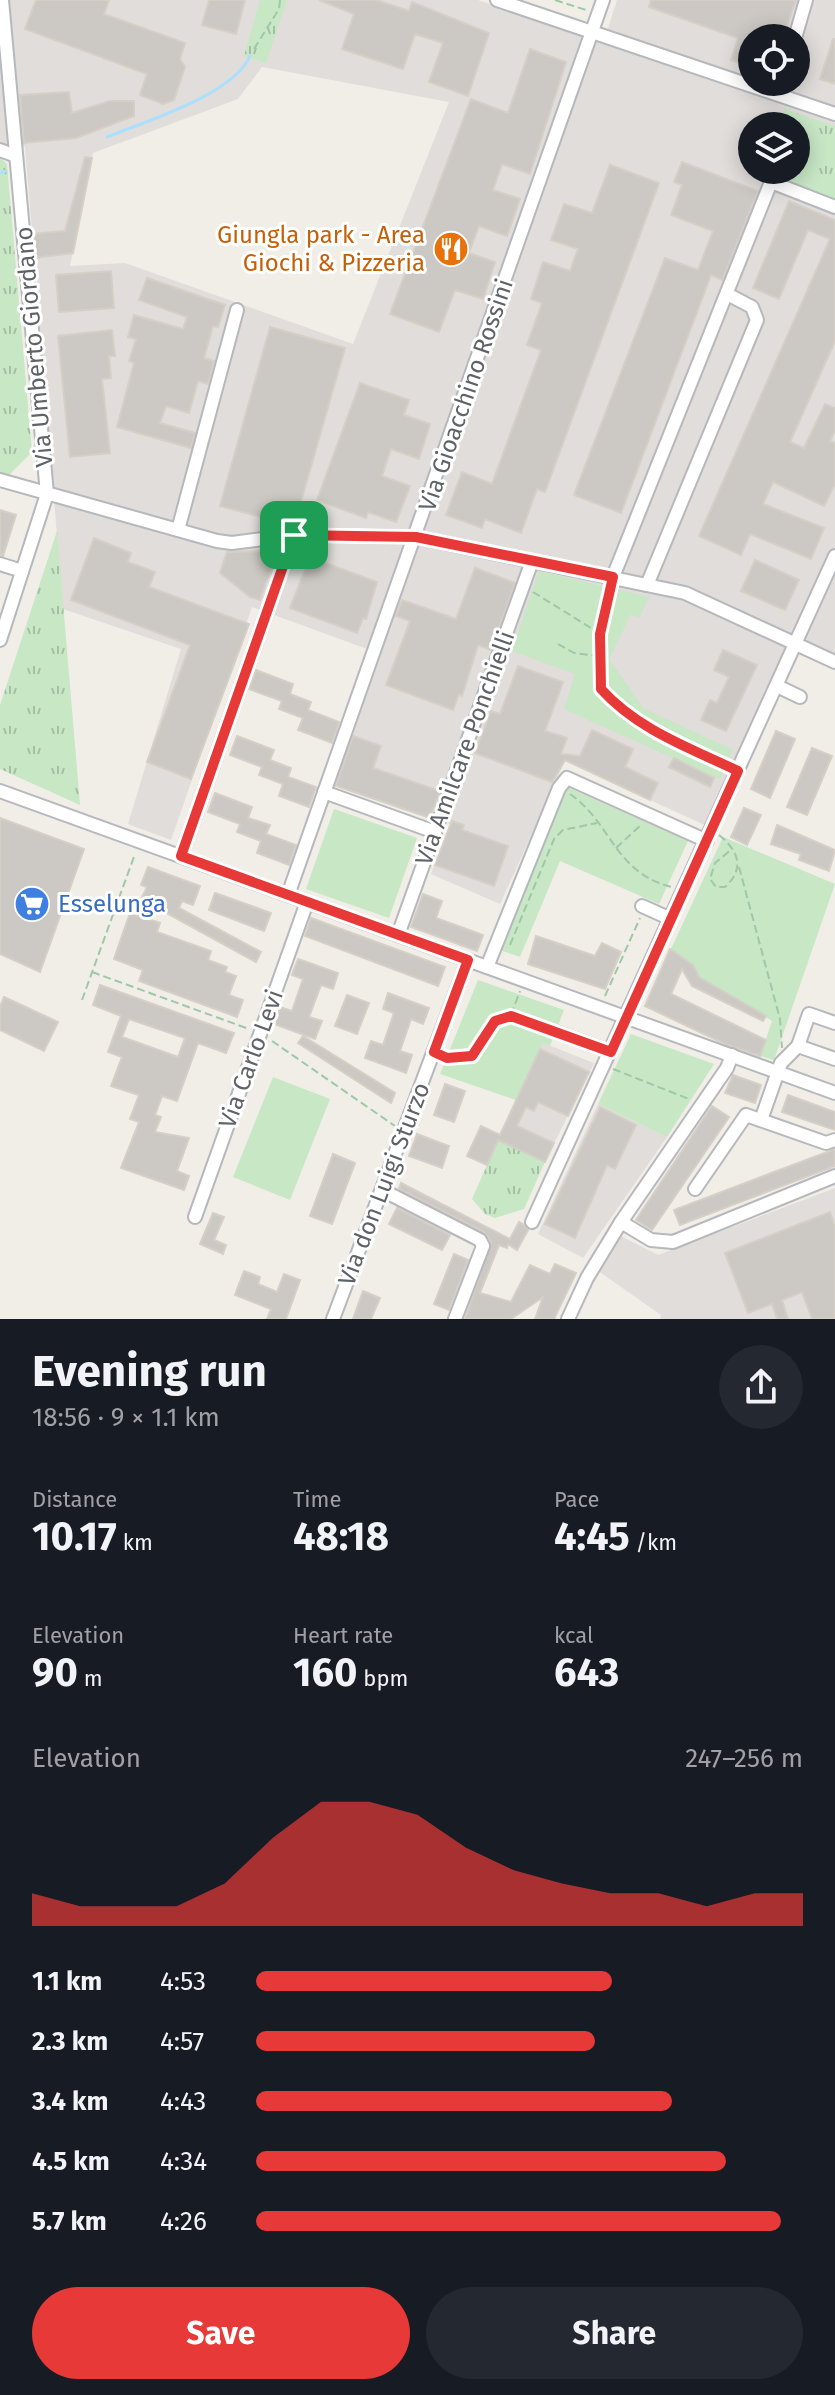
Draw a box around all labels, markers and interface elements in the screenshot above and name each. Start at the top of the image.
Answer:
map controls [738,24,810,184]
button: locate [738,24,810,96]
button: layers [738,112,810,184]
place label: Giungla park - Area Giochi & Pizzeria [217,221,425,277]
street label: Via Umberto Giordano [10,226,58,468]
restaurant icon: Giungla park - Area Giochi & Pizzeria [432,230,470,268]
street label: Via Gioacchino Rossini [413,275,519,515]
pin [260,501,328,569]
icon: arrive [272,513,316,557]
street label: Via Amilcare Ponchielli [410,627,520,869]
supermarket icon: Esselunga [13,885,51,923]
place label: Esselunga [58,890,166,918]
street label: Via Carlo Levi [213,986,289,1132]
street label: Via don Luigi Sturzo [332,1078,436,1290]
text: Evening run [32,1345,267,1398]
button: share [719,1345,803,1429]
text: 18:56 · 9 × 1.1 km [32,1402,220,1433]
text: Distance [32,1486,117,1513]
text: Time [293,1486,341,1513]
text: Pace [554,1486,600,1513]
text: 10.17 [32,1513,117,1561]
text: 48:18 [293,1513,389,1561]
text: 4:45 [554,1513,630,1561]
text: km [117,1529,153,1556]
text: /km [630,1529,677,1556]
text: Elevation [32,1622,124,1649]
text: Heart rate [293,1622,393,1649]
text: kcal [554,1622,594,1649]
text: 90 [32,1649,78,1697]
text: 160 [293,1649,358,1697]
text: 643 [554,1649,619,1697]
text: m [78,1665,103,1692]
text: bpm [358,1665,408,1692]
text: Elevation [32,1743,141,1774]
text: 247–256 m [685,1743,803,1774]
text: 1.1 km [32,1966,102,1997]
text: 4:53 [160,1966,206,1997]
text: 2.3 km [32,2026,108,2057]
text: 4:57 [160,2026,204,2057]
text: 3.4 km [32,2086,108,2117]
text: 4:43 [160,2086,206,2117]
text: 4.5 km [32,2146,110,2177]
text: 4:34 [160,2146,207,2177]
text: 5.7 km [32,2206,107,2237]
text: 4:26 [160,2206,207,2237]
button: Save [32,2287,410,2379]
button: Share [426,2287,803,2379]

